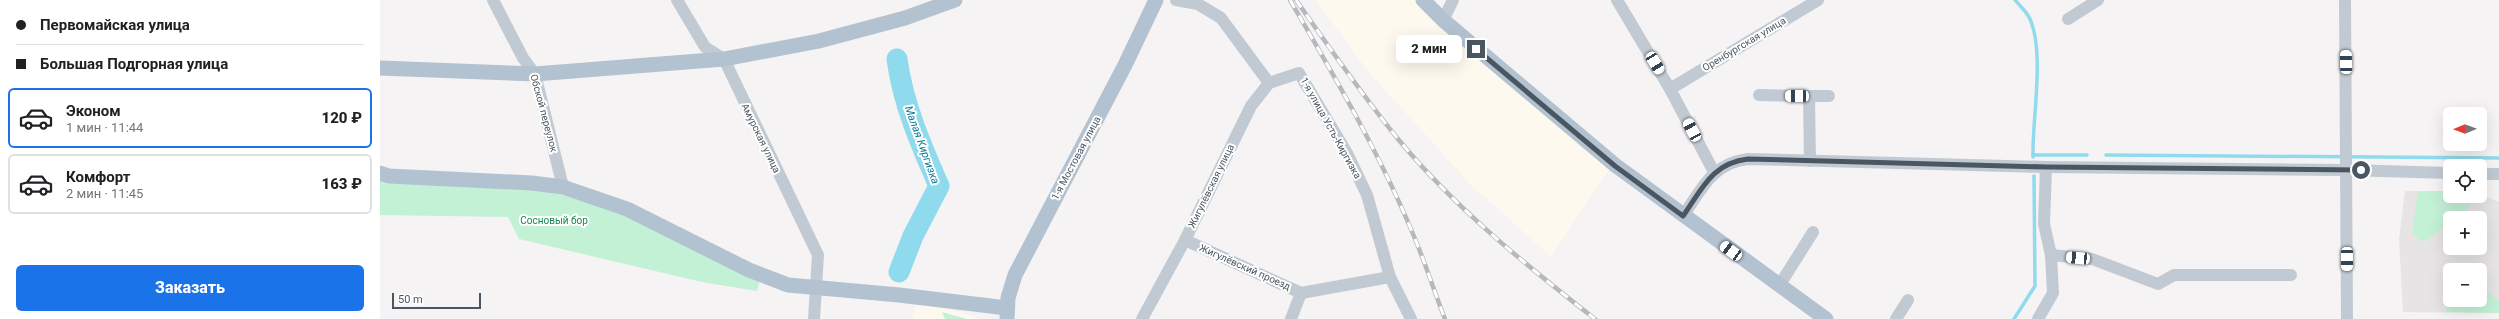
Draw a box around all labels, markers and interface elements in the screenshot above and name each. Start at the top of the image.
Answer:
street label: Оренбургская улица [1700,15,1788,73]
text: Первомайская улица [40,16,190,34]
callout: 2 мин [1396,35,1462,63]
route end [1467,40,1485,58]
text: 2 мин [1411,41,1447,56]
car [1644,50,1666,76]
car [2340,50,2352,74]
text: Большая Подгорная улица [40,55,228,73]
street label: Обской переулок [528,73,560,154]
street label: 1-я улица Усть-Киргизка [1299,75,1363,181]
car [1785,90,1809,102]
icon: car [18,100,54,136]
text: Эконом [66,102,121,120]
street label: Амурская улица [739,102,783,174]
water label: Малая Киргизка [902,104,942,186]
north arrow [2443,107,2487,151]
map controls [2443,107,2487,307]
text: 120 ₽ [322,109,362,127]
street label: 1-я Мостовая улица [1049,114,1103,202]
car [1681,117,1703,143]
text: 1 мин · 11:44 [66,120,143,135]
street label: Жигулёвская улица [1186,142,1236,230]
button: locate [2443,159,2487,203]
route start [2352,161,2370,179]
icon: car [18,166,54,202]
text: Комфорт [66,168,130,186]
text: 163 ₽ [322,175,362,193]
text: 2 мин · 11:45 [66,186,143,201]
button: + [2443,211,2487,255]
park label: Сосновый бор [520,215,588,226]
car [1718,239,1744,263]
street label: Жигулёвский проезд [1198,242,1292,292]
car [2341,247,2353,271]
car [2066,251,2090,265]
button: − [2443,263,2487,307]
button: Заказать [16,265,364,311]
scale bar [392,291,481,310]
text: 50 m [398,293,423,306]

